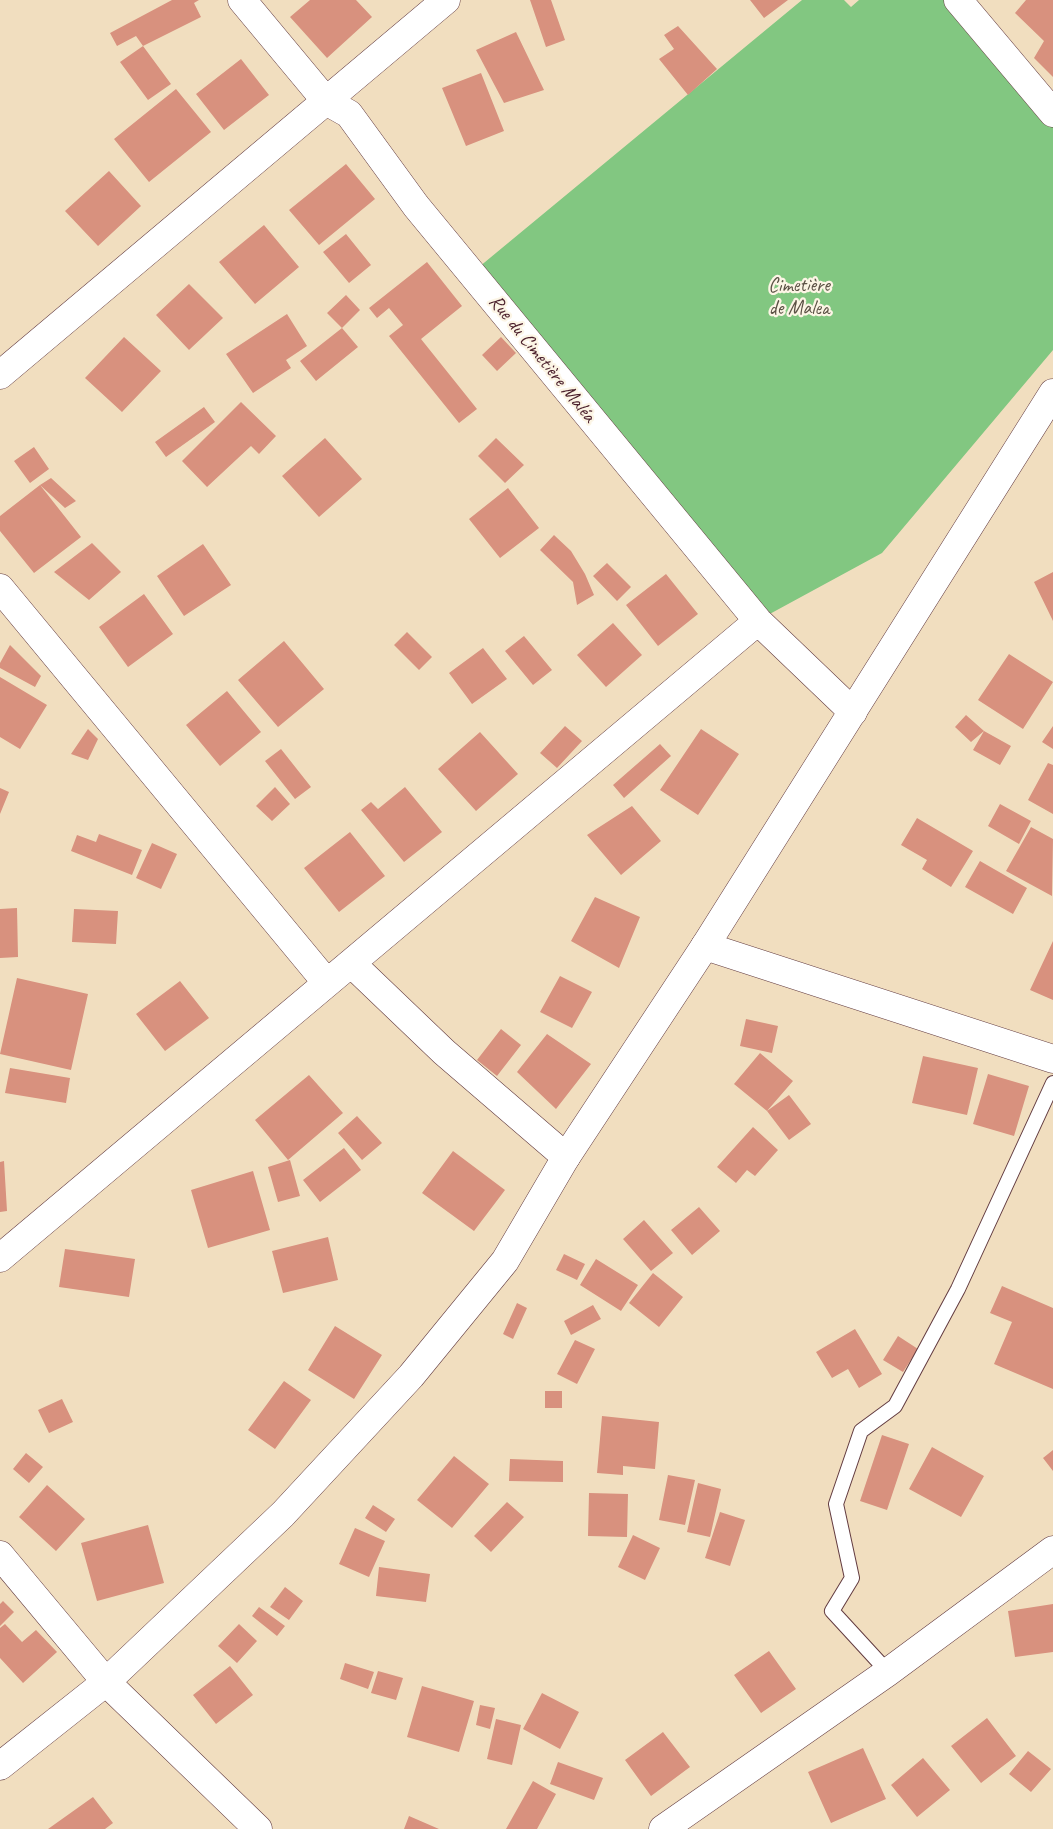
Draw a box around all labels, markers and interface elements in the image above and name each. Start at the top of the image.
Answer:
park label: Cimetière de Malea [768,274,830,321]
street label: Rue du Cimetière Maléa [483,291,601,427]

